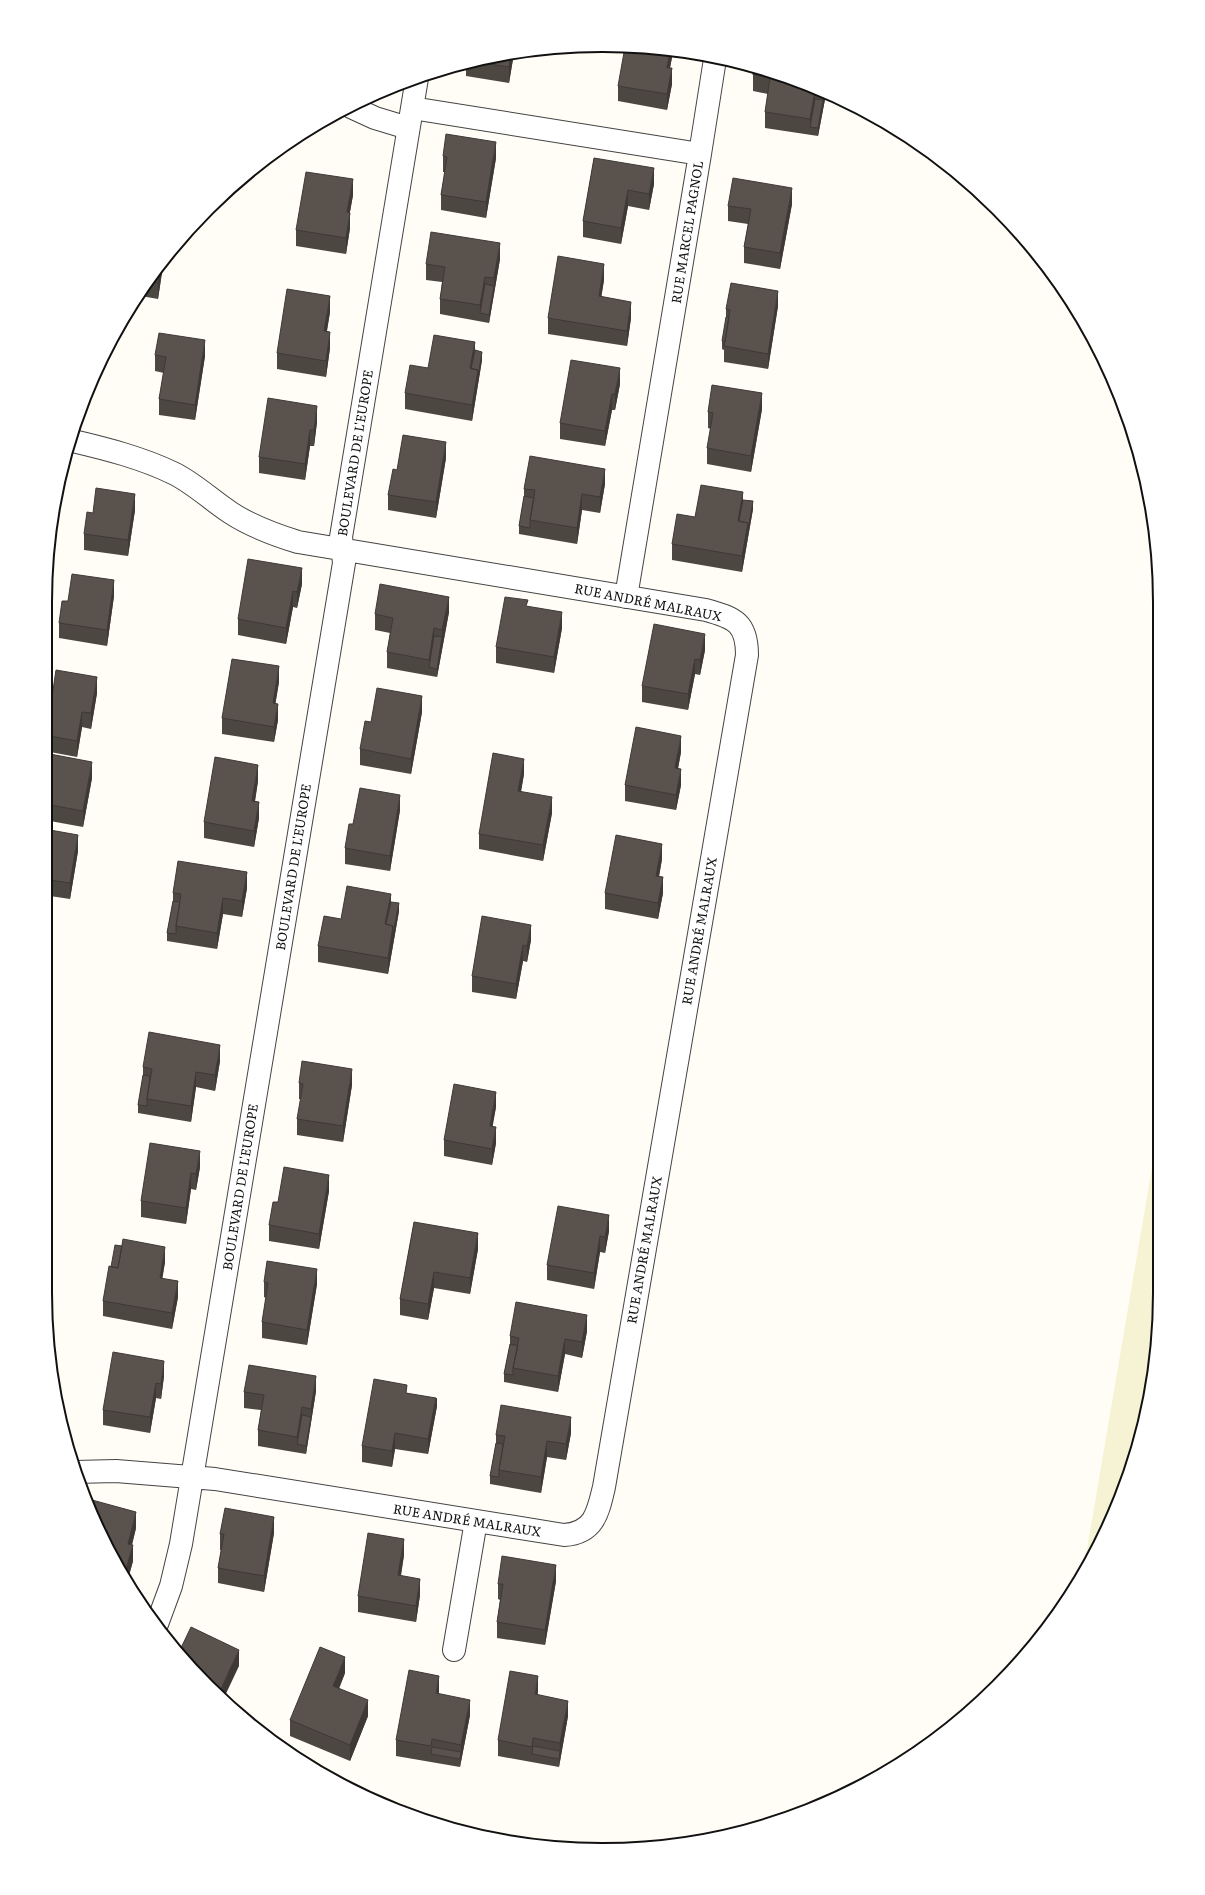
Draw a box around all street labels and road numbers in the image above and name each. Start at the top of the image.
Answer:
street label: RUE MARCEL PAGNOL [666,159,707,305]
street label: BOULEVARD DE L'EUROPE [332,368,377,538]
street label: RUE ANDRÉ MALRAUX [573,578,723,625]
street label: BOULEVARD DE L'EUROPE [270,782,315,952]
street label: RUE ANDRÉ MALRAUX [676,856,721,1006]
street label: BOULEVARD DE L'EUROPE [217,1102,262,1272]
street label: RUE ANDRÉ MALRAUX [621,1175,666,1325]
street label: RUE ANDRÉ MALRAUX [392,1498,542,1541]

